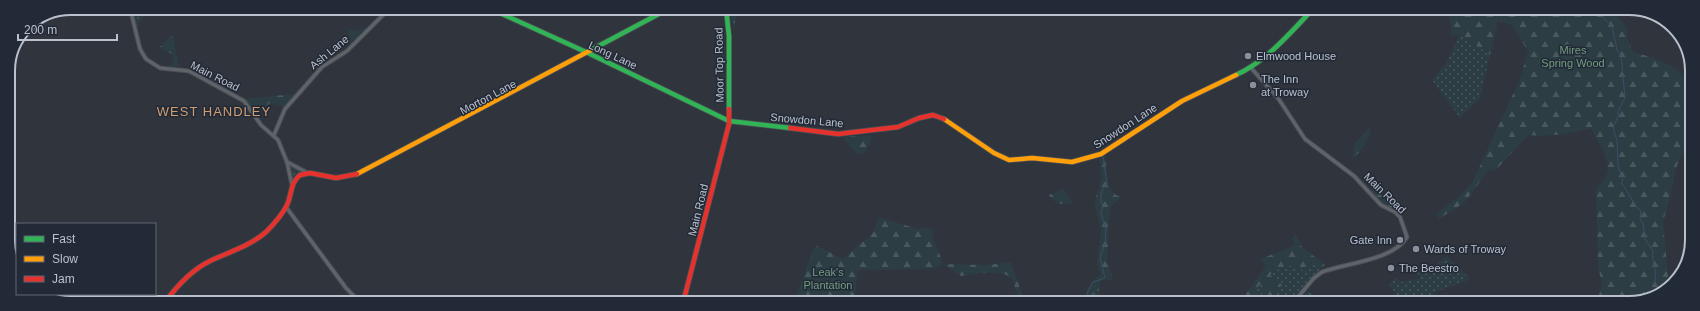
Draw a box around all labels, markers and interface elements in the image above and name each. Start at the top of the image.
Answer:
scale bar [18,16,117,42]
text: 200 m [24,23,57,37]
street label: Moor Top Road [712,27,726,103]
street label: Ash Lane [307,33,351,71]
street label: Long Lane [587,39,639,71]
park label: Mires Spring Wood [1541,44,1605,69]
place label: Elmwood House [1256,50,1336,62]
marker: Elmwood House [1243,51,1253,61]
street label: Main Road [189,59,241,93]
place label: The Inn at Troway [1261,73,1309,98]
street label: Morton Lane [458,77,518,117]
marker: The Inn at Troway [1248,80,1258,90]
street label: Snowdon Lane [1091,101,1159,151]
district label: WEST HANDLEY [157,104,271,119]
street label: Snowdon Lane [770,111,844,129]
street label: Main Road [1362,170,1408,216]
street label: Main Road [686,183,710,237]
legend [16,223,156,295]
text: Fast [52,232,76,246]
place label: Gate Inn [1350,234,1392,246]
marker: Gate Inn [1395,235,1405,245]
place label: Wards of Troway [1424,243,1507,255]
marker: Wards of Troway [1411,244,1421,254]
text: Slow [52,252,78,266]
place label: The Beestro [1399,262,1459,274]
marker: The Beestro [1386,263,1396,273]
park label: Leak's Plantation [804,266,852,291]
text: Jam [52,272,75,286]

